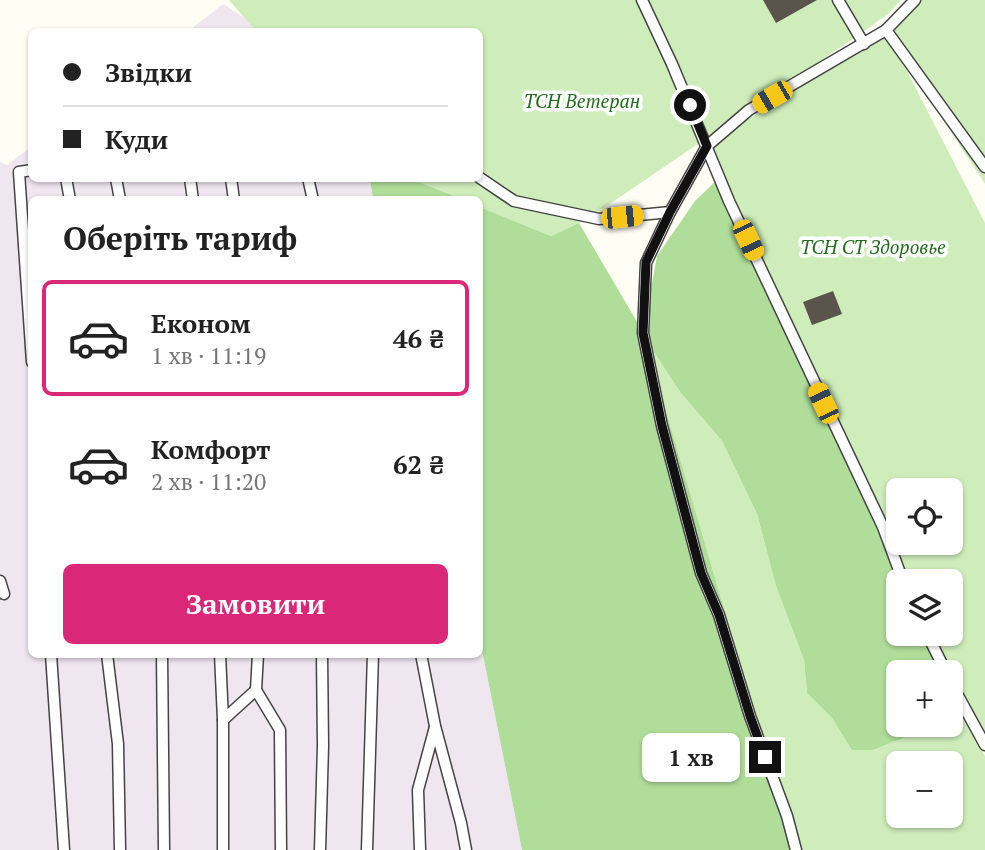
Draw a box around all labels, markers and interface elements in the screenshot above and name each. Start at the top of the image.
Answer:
text: Звідки [105,55,192,89]
car [749,77,796,117]
park label: ТСН Ветеран [524,88,640,113]
route start [674,89,706,121]
text: Куди [105,122,168,156]
car [601,204,644,230]
text: Оберіть тариф [63,217,297,259]
car [730,217,767,263]
park label: ТСН СТ Здоровье [800,234,946,259]
text: Економ [151,306,251,340]
icon: car [67,307,130,370]
text: 46 ₴ [393,321,444,355]
text: 1 хв · 11:19 [151,340,266,371]
car [805,380,842,426]
text: Комфорт [151,432,270,466]
icon: car [67,433,130,496]
text: 62 ₴ [393,447,444,481]
text: 2 хв · 11:20 [151,466,266,497]
map controls [886,478,963,828]
button: locate [886,478,963,555]
button: Замовити [63,564,448,644]
button: layers [886,569,963,646]
button: + [886,660,963,737]
callout: 1 хв [642,732,740,782]
route end [749,741,781,773]
text: 1 хв [668,742,714,773]
button: − [886,751,963,828]

